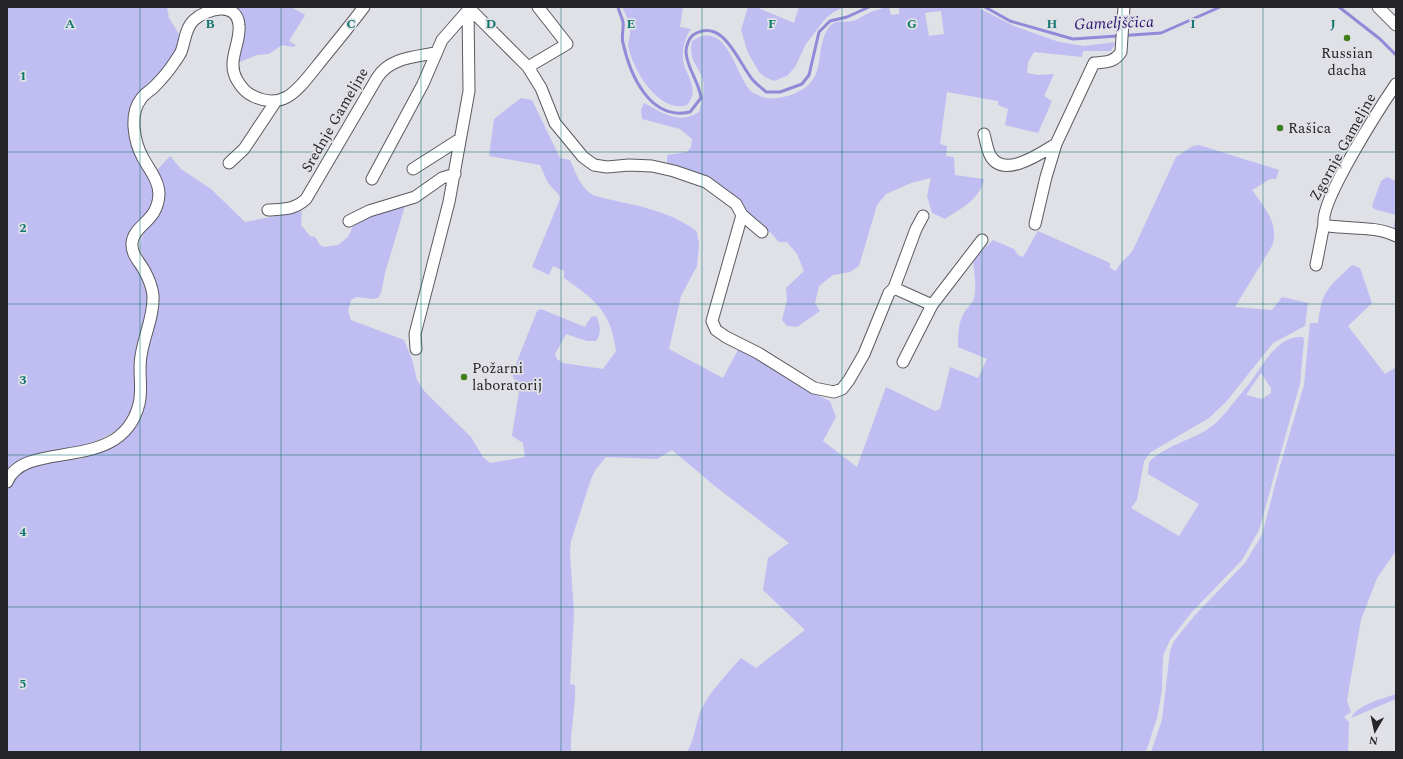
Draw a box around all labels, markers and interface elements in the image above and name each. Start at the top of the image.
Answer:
water label: Gameljščica [1074,10,1154,36]
text: A [65,14,75,34]
text: B [205,14,215,34]
text: C [346,14,356,34]
text: D [486,14,496,34]
text: E [627,14,636,34]
text: F [768,14,776,34]
text: G [907,14,917,34]
text: H [1047,14,1058,34]
text: I [1190,14,1196,34]
text: J [1330,14,1336,34]
marker: Russian dacha [1342,33,1352,43]
place label: Russian dacha [1321,42,1373,82]
street label: Srednje Gameljne [296,63,374,177]
text: 1 [19,66,27,86]
street label: Zgornje Gameljne [1304,89,1382,205]
place label: Rašica [1288,117,1332,140]
marker: Rašica [1275,123,1285,133]
text: 2 [19,218,27,238]
place label: Požarni laboratorij [472,357,542,397]
text: 3 [19,370,27,390]
marker: Požarni laboratorij [459,372,469,382]
text: 4 [19,522,27,542]
text: 5 [19,674,27,694]
north arrow [1355,711,1395,751]
text: N [1368,731,1379,749]

